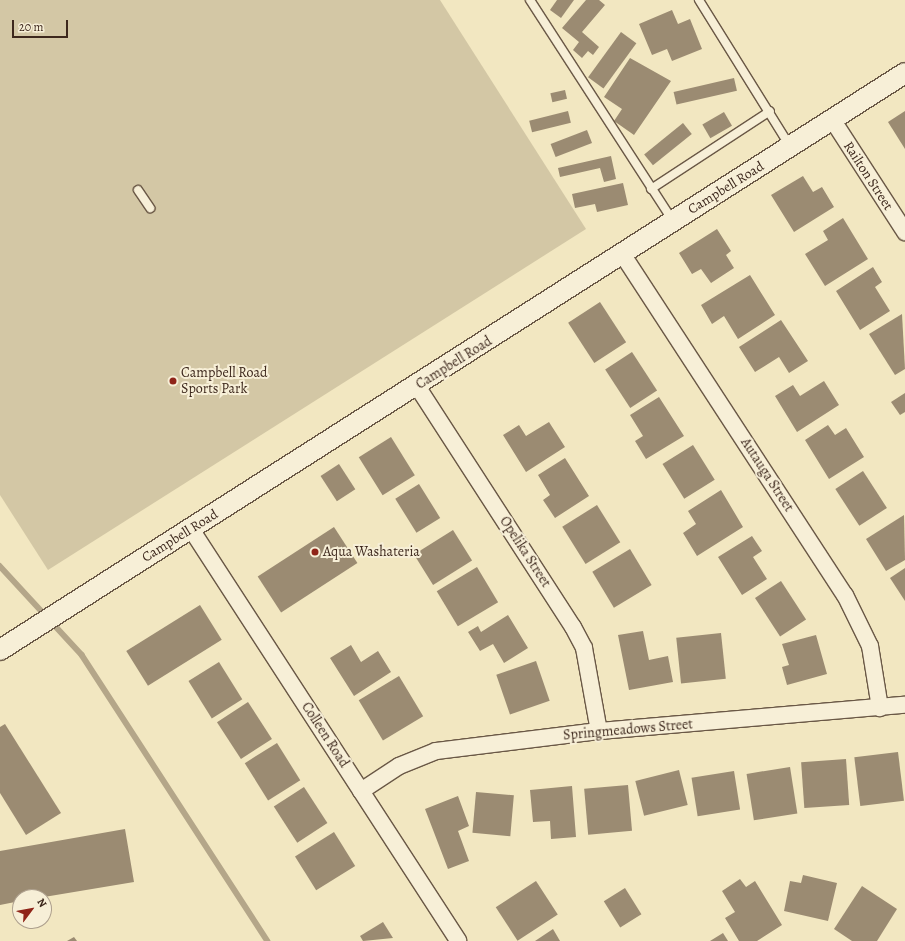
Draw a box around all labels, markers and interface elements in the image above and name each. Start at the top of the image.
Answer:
scale bar [14,12,70,38]
text: 20 m [19,19,43,35]
street label: Railton Street [840,138,896,214]
street label: Campbell Road [685,158,767,218]
street label: Campbell Road [413,333,495,393]
place label: Campbell Road Sports Park [181,365,267,398]
marker: Campbell Road Sports Park [168,376,178,386]
street label: Autauga Street [737,435,797,515]
street label: Campbell Road [139,506,221,566]
street label: Opelika Street [496,513,554,591]
place label: Aqua Washateria [323,544,420,560]
marker: Aqua Washateria [310,547,320,557]
street label: Colleen Road [298,699,352,771]
street label: Springmeadows Street [562,716,694,744]
north arrow [12,889,52,929]
text: N [33,896,50,910]

